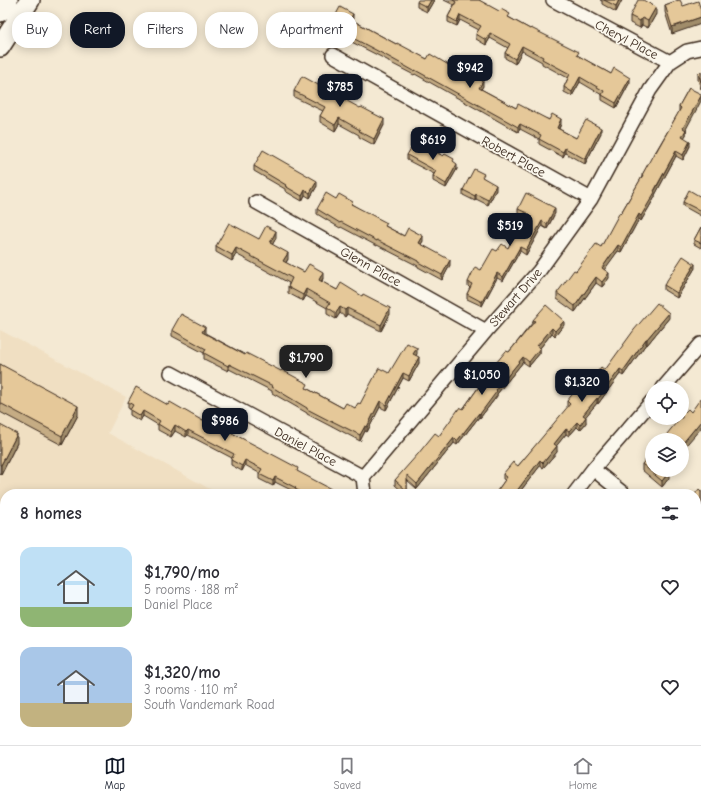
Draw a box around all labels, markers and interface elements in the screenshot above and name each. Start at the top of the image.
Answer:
chip: Buy [12,12,62,48]
chip: Rent [70,12,125,48]
chip: Filters [133,12,197,48]
chip: New [205,12,258,48]
chip: Apartment [266,12,357,48]
street label: Cheryl Place [593,17,661,63]
pin: $942 [446,55,494,89]
text: $942 [456,60,484,75]
pin: $785 [316,74,364,108]
text: $785 [327,79,353,94]
pin: $619 [409,127,457,161]
text: $619 [420,132,446,147]
street label: Robert Place [479,133,549,180]
pin: $519 [486,213,534,247]
text: $519 [497,218,523,233]
street label: Glenn Place [338,244,404,289]
street label: Stewart Drive [486,265,545,330]
pin: $1,790 [273,345,339,379]
text: $1,790 [288,350,324,365]
pin: $1,050 [449,362,515,396]
text: $1,050 [463,367,501,382]
pin: $1,320 [549,369,615,403]
text: $1,320 [564,374,600,389]
map controls [645,381,689,477]
button: locate [645,381,689,425]
pin: $986 [201,408,249,442]
text: $986 [211,413,239,428]
street label: Daniel Place [272,424,340,469]
button: layers [645,433,689,477]
icon: filters [659,502,681,524]
text: 8 homes [20,504,82,523]
icon: home [52,563,100,611]
text: $1,790/mo [144,563,220,582]
icon: heart [659,576,681,598]
text: 5 rooms · 188 m² [144,582,238,597]
text: Daniel Place [144,597,212,612]
icon: home [52,663,100,711]
text: $1,320/mo [144,663,221,682]
icon: heart [659,676,681,698]
text: 3 rooms · 110 m² [144,682,237,697]
text: South Vandemark Road [144,697,275,712]
tab: Map [104,755,126,792]
tab: Saved [334,755,361,792]
tab: Home [569,755,597,792]

